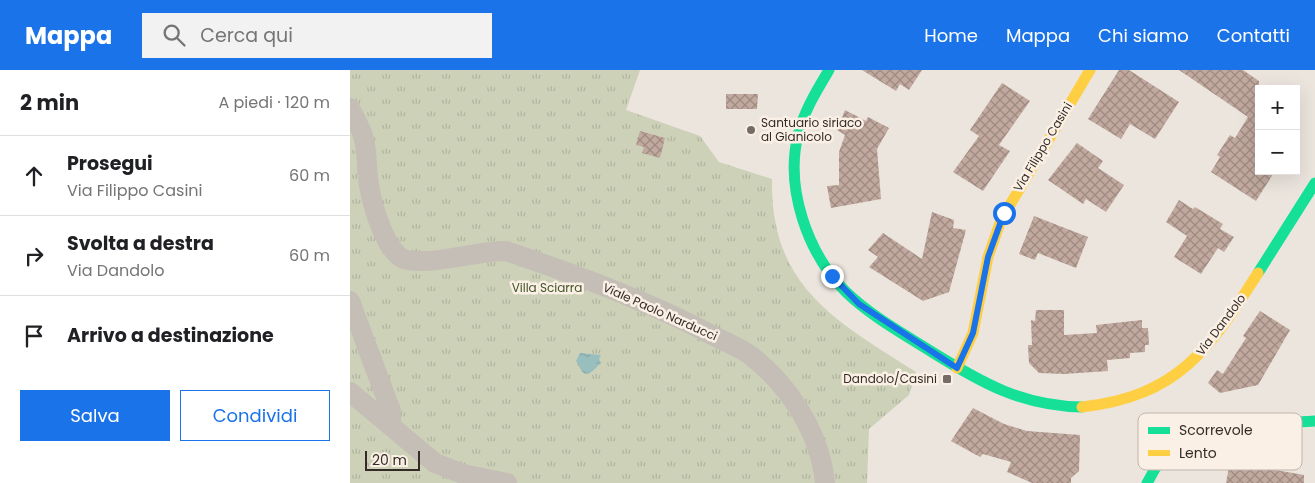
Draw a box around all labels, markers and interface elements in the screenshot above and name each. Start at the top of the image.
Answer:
search box [142,13,492,58]
text: Mappa [25,19,112,52]
icon: search [160,21,188,49]
text: Cerca qui [200,22,293,49]
text: Home [924,23,978,48]
text: Mappa [1006,23,1070,48]
text: Chi siamo [1098,23,1189,48]
text: Contatti [1217,23,1290,48]
map controls [1255,85,1300,175]
button: + [1255,85,1300,130]
text: 2 min [20,88,79,117]
text: A piedi · 120 m [218,91,330,114]
street label: Via Filippo Casini [1009,99,1076,195]
place label: Santuario siriaco al Gianicolo [761,114,862,145]
marker: Santuario siriaco al Gianicolo [745,124,757,136]
button: − [1255,130,1300,175]
text: Prosegui [67,150,153,177]
icon: ahead [20,162,48,190]
text: 60 m [289,164,330,187]
text: Via Filippo Casini [67,179,203,202]
route start [993,202,1016,225]
text: Svolta a destra [67,230,214,257]
icon: right [20,242,48,270]
text: 60 m [289,244,330,267]
text: Via Dandolo [67,259,164,282]
route end [821,265,844,288]
park label: Villa Sciarra [512,279,582,296]
street label: Viale Paolo Narducci [600,279,720,344]
street label: Via Dandolo [1192,290,1250,359]
icon: arrive [20,322,48,350]
text: Arrivo a destinazione [67,322,274,349]
place label: Dandolo/Casini [843,370,937,387]
marker: Dandolo/Casini [941,373,953,385]
button: Salva [20,390,170,441]
button: Condividi [180,390,330,441]
legend [1138,413,1302,470]
text: Scorrevole [1179,420,1253,440]
text: Lento [1179,443,1217,463]
scale bar [365,448,420,471]
text: 20 m [372,450,407,470]

